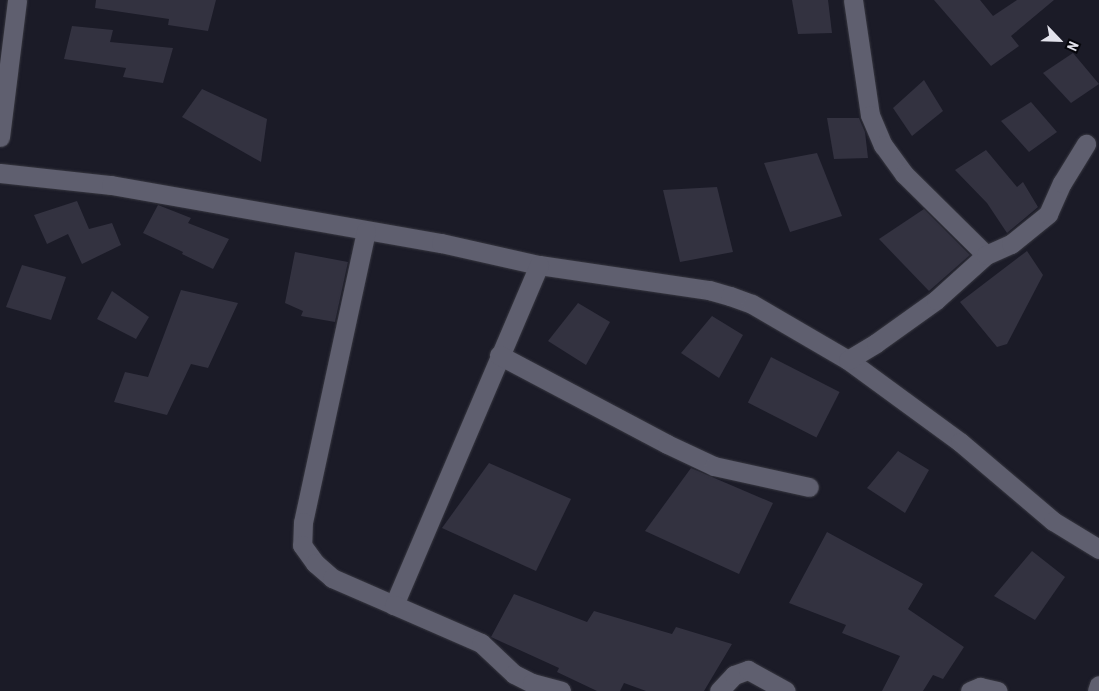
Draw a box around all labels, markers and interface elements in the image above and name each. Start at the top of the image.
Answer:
north arrow [1034,15,1084,65]
text: N [1064,39,1082,53]

